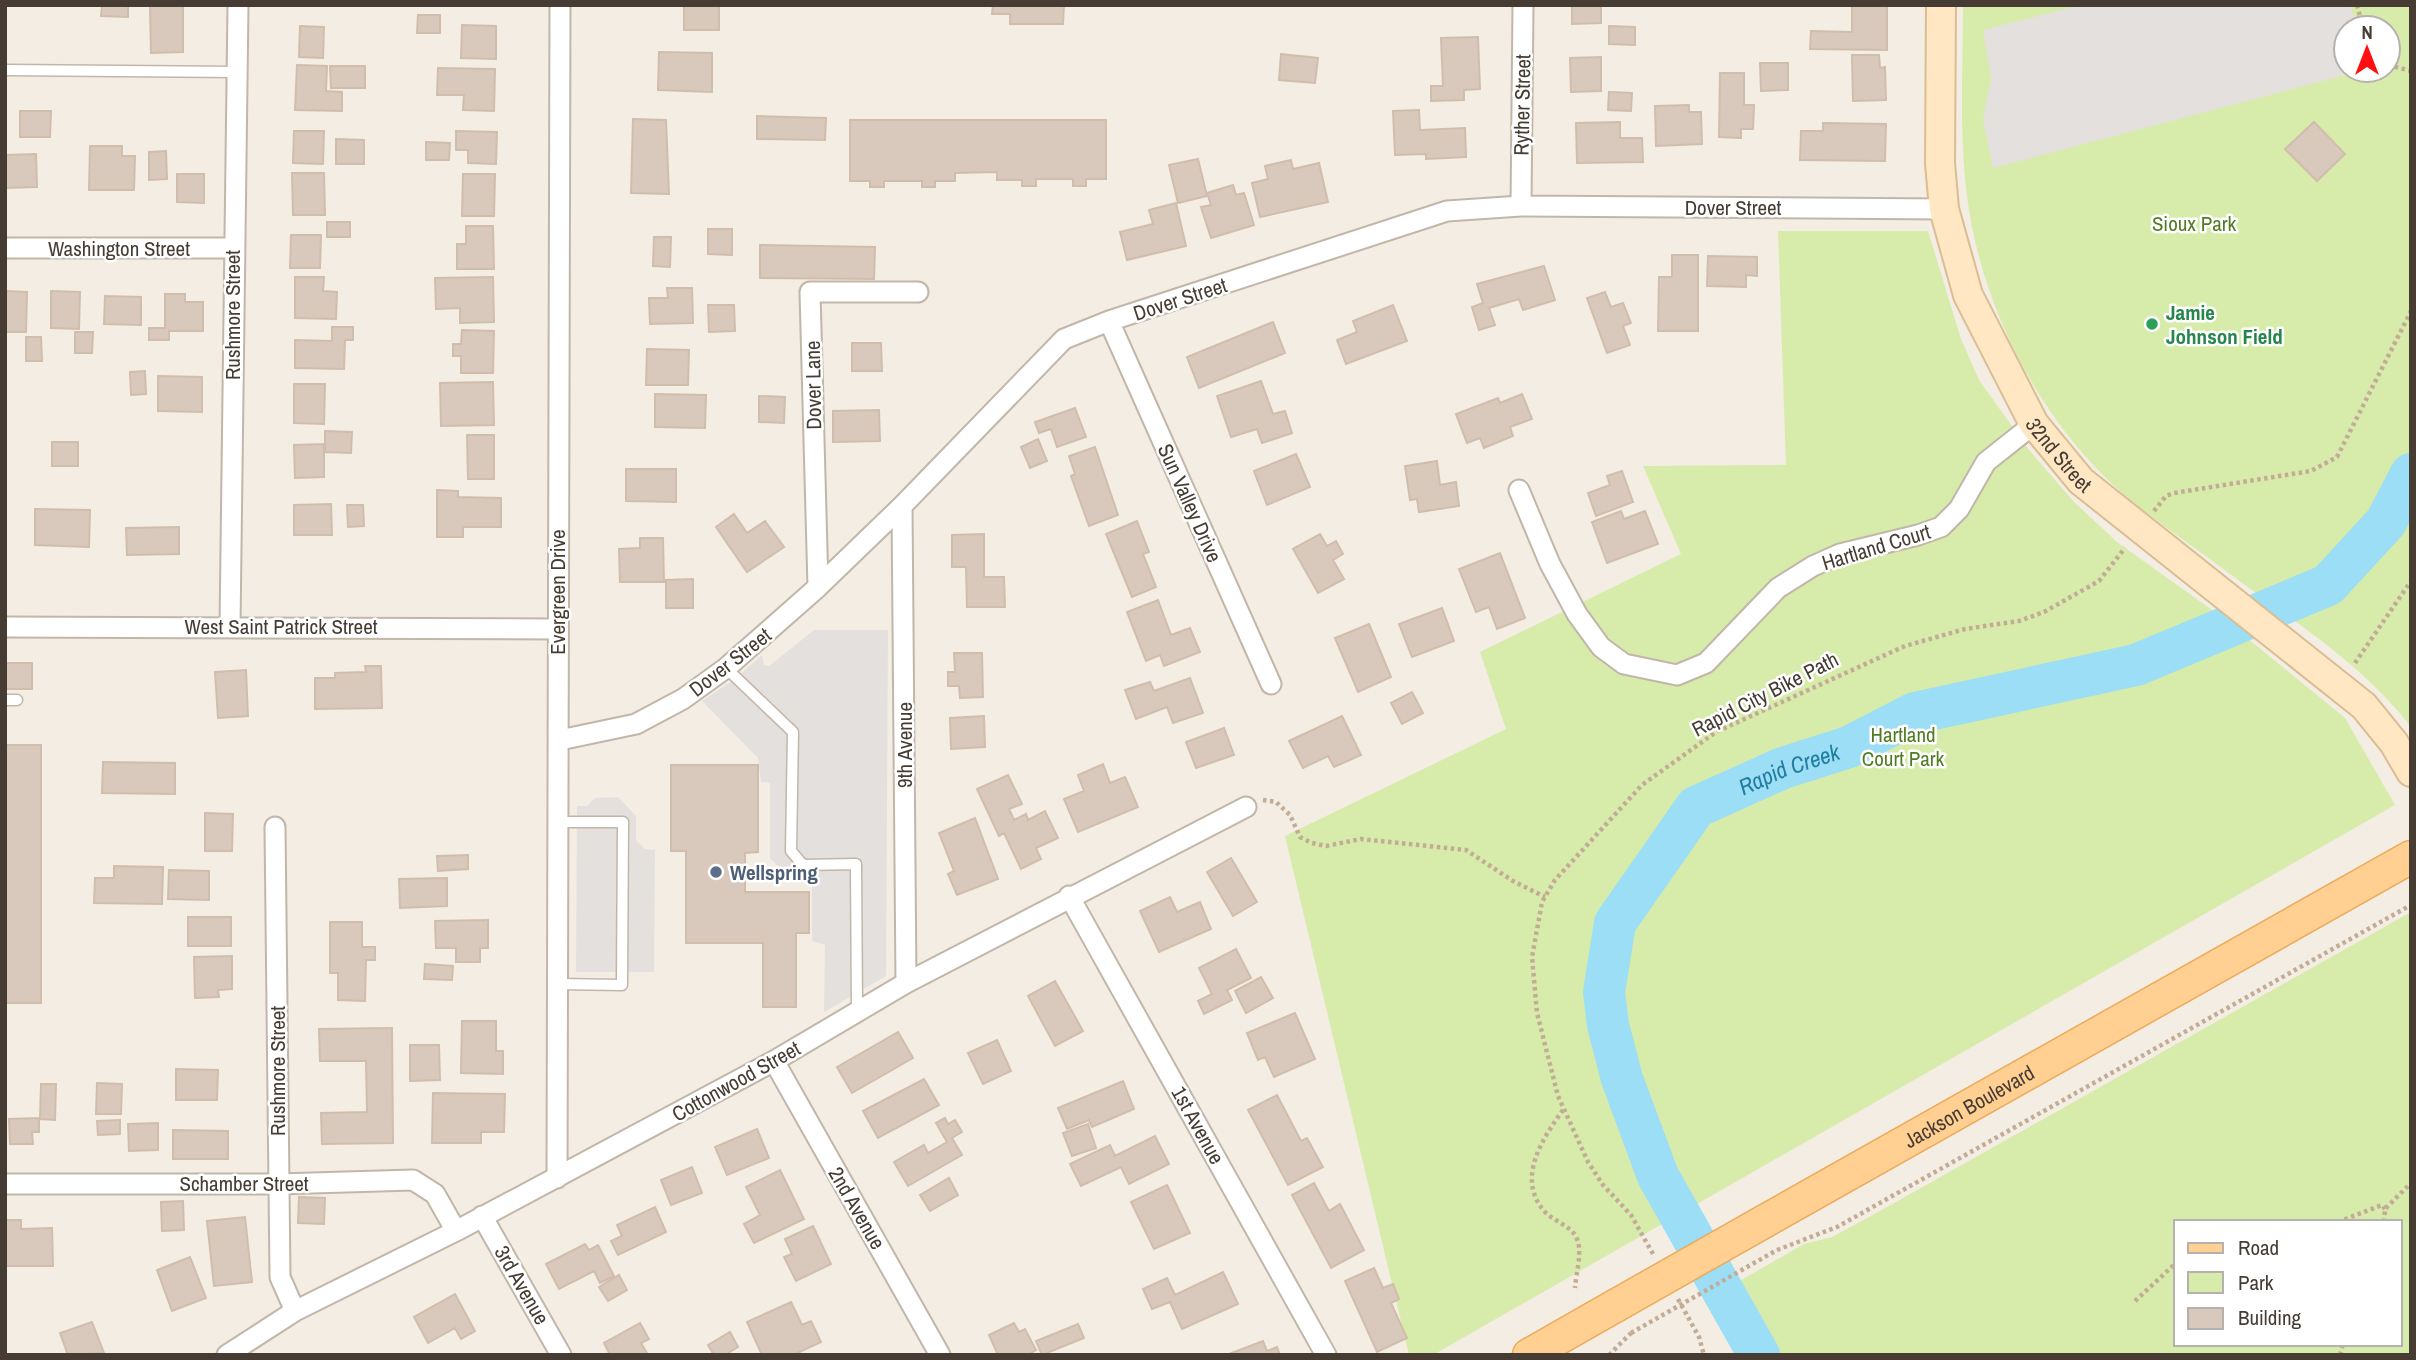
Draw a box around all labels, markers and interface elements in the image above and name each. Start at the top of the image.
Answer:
north arrow [2332,14,2402,84]
text: N [2361,19,2373,45]
street label: Ryther Street [1507,54,1537,156]
street label: Dover Street [1685,193,1782,222]
park label: Sioux Park [2152,209,2237,238]
street label: Washington Street [48,234,190,263]
street label: Rushmore Street [218,250,247,380]
street label: Dover Street [1130,270,1231,328]
place label: Jamie Johnson Field [2166,298,2283,351]
marker: Jamie Johnson Field [2144,316,2160,332]
street label: Dover Lane [798,340,828,430]
street label: 32nd Street [2019,413,2098,499]
street label: Sun Valley Drive [1151,439,1229,567]
street label: Hartland Court [1818,517,1934,577]
street label: Evergreen Drive [543,529,572,655]
street label: West Saint Patrick Street [184,612,378,641]
street label: Dover Street [683,621,777,703]
street label: Rapid City Bike Path [1687,645,1843,743]
street label: 9th Avenue [890,702,919,788]
park label: Hartland Court Park [1862,720,1945,773]
water label: Rapid Creek [1733,735,1845,802]
place label: Wellspring [730,858,818,887]
marker: Wellspring [708,864,724,880]
street label: Rushmore Street [263,1006,292,1136]
street label: Cottonwood Street [667,1034,806,1128]
street label: Jackson Boulevard [1898,1058,2039,1155]
street label: 1st Avenue [1165,1081,1231,1169]
street label: 2nd Avenue [822,1161,892,1255]
street label: Schamber Street [179,1169,309,1198]
legend [2174,1220,2402,1346]
text: Road [2238,1233,2279,1262]
street label: 3rd Avenue [488,1240,556,1330]
text: Park [2238,1268,2274,1297]
text: Building [2238,1303,2302,1332]

